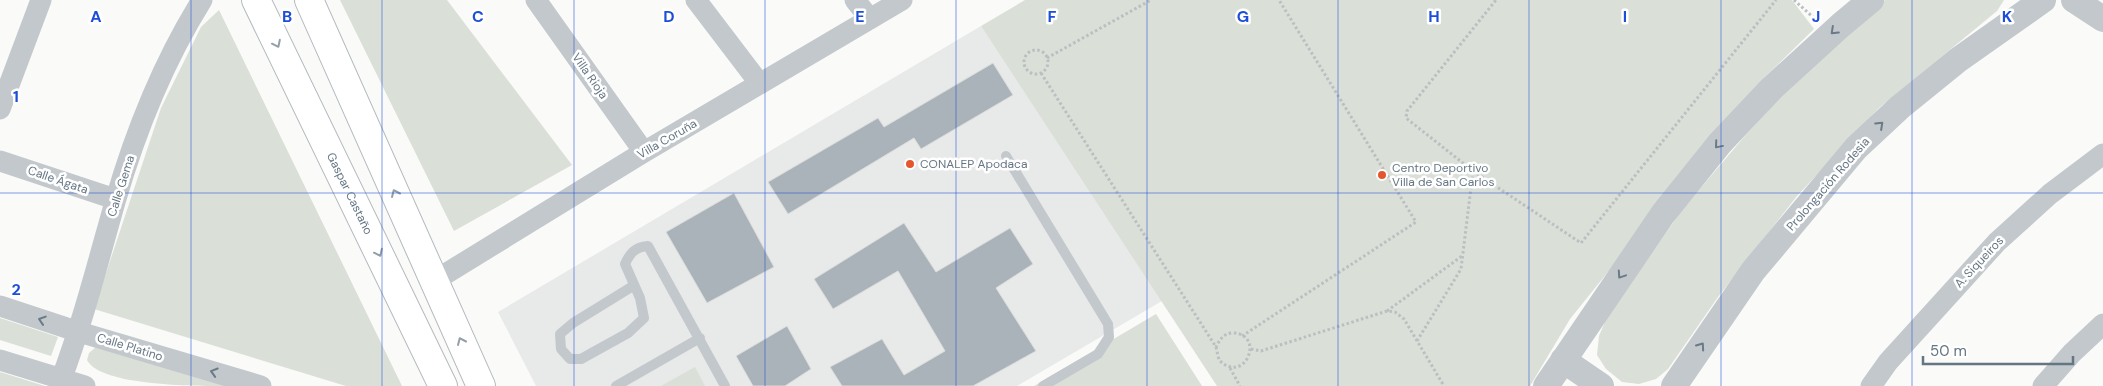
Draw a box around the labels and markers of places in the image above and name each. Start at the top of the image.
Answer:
place label: CONALEP Apodaca [920,156,1027,172]
marker: CONALEP Apodaca [904,158,916,170]
place label: Centro Deportivo Villa de San Carlos [1392,160,1494,190]
marker: Centro Deportivo Villa de San Carlos [1376,169,1388,181]

